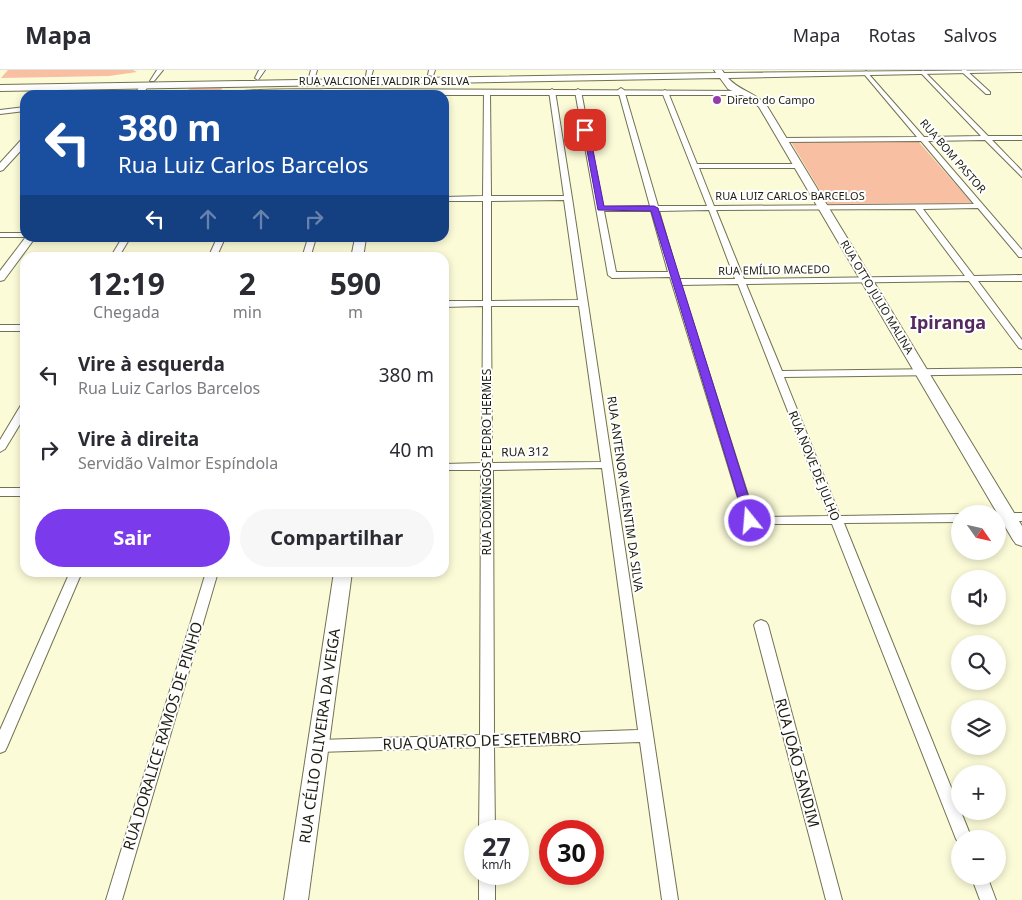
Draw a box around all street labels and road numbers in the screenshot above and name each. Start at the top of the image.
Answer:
street label: RUA VALCIONEI VALDIR DA SILVA [299,73,470,88]
street label: RUA BOM PASTOR [917,115,990,196]
street label: RUA LUIZ CARLOS BARCELOS [715,188,865,203]
street label: RUA OTTO JÚLIO MALINA [837,237,918,357]
street label: RUA EMÍLIO MACEDO [718,261,830,278]
street label: RUA DOMINGOS PEDRO HERMES [478,368,495,555]
street label: RUA ANTENOR VALENTIM DA SILVA [603,395,648,593]
street label: RUA NOVE DE JULHO [785,408,844,523]
street label: RUA 312 [501,443,549,460]
street label: RUA DORALICE RAMOS DE PINHO [118,619,206,852]
street label: RUA CÉLIO OLIVEIRA DA VEIGA [294,627,344,845]
street label: RUA JOÃO SANDIM [771,696,825,830]
street label: RUA QUATRO DE SETEMBRO [382,727,582,753]

